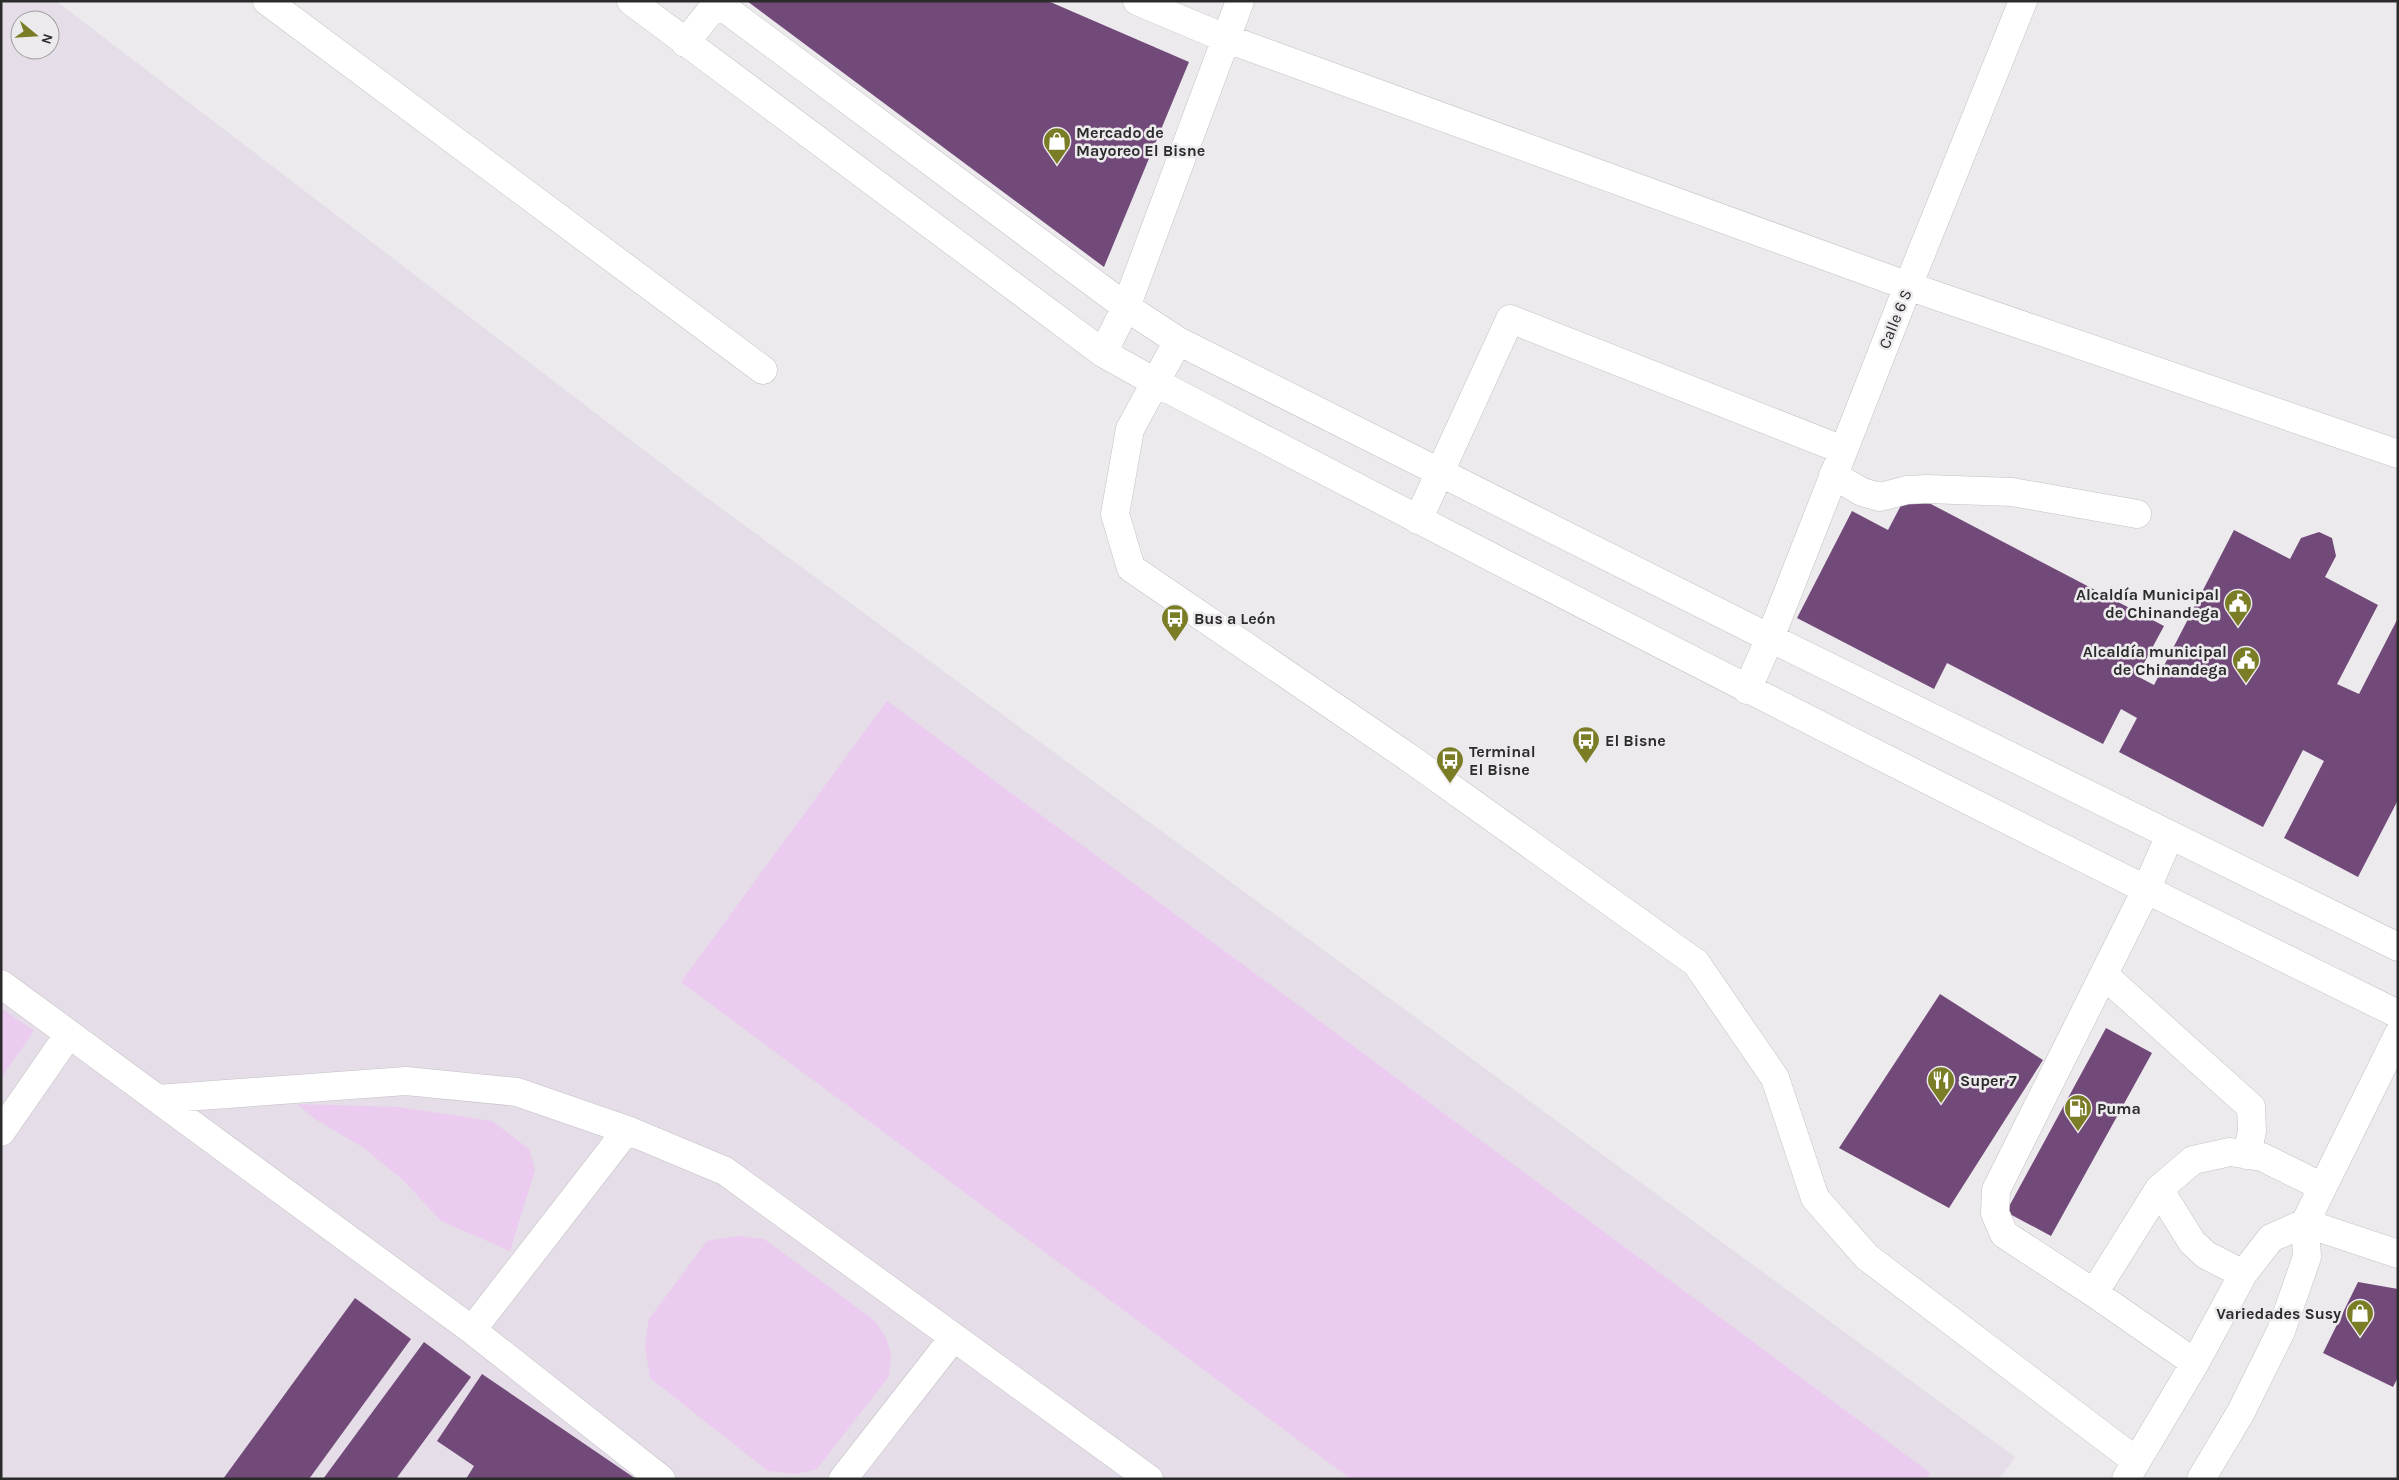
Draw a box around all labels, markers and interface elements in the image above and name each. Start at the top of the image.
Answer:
north arrow [10,10,60,60]
text: N [37,31,57,46]
place label: Mercado de Mayoreo El Bisne [1076,123,1205,160]
shop icon: Mercado de Mayoreo El Bisne [1042,126,1072,165]
street label: Calle 6 S [1875,287,1915,351]
place label: Alcaldía Municipal de Chinandega [2076,585,2219,622]
public building icon: Alcaldía Municipal de Chinandega [2223,588,2253,627]
bus stop icon: Bus a León [1160,603,1190,642]
place label: Bus a León [1194,609,1276,628]
place label: Alcaldía municipal de Chinandega [2083,642,2227,679]
public building icon: Alcaldía municipal de Chinandega [2231,645,2261,684]
bus stop icon: El Bisne [1571,725,1601,764]
place label: El Bisne [1605,731,1666,750]
place label: Terminal El Bisne [1469,742,1536,779]
bus stop icon: Terminal El Bisne [1435,745,1465,784]
restaurant icon: Super 7 [1926,1065,1956,1104]
place label: Super 7 [1960,1071,2017,1090]
fuel station icon: Puma [2063,1093,2093,1132]
place label: Puma [2097,1099,2141,1118]
shop icon: Variedades Susy [2345,1298,2375,1337]
place label: Variedades Susy [2216,1304,2341,1323]

